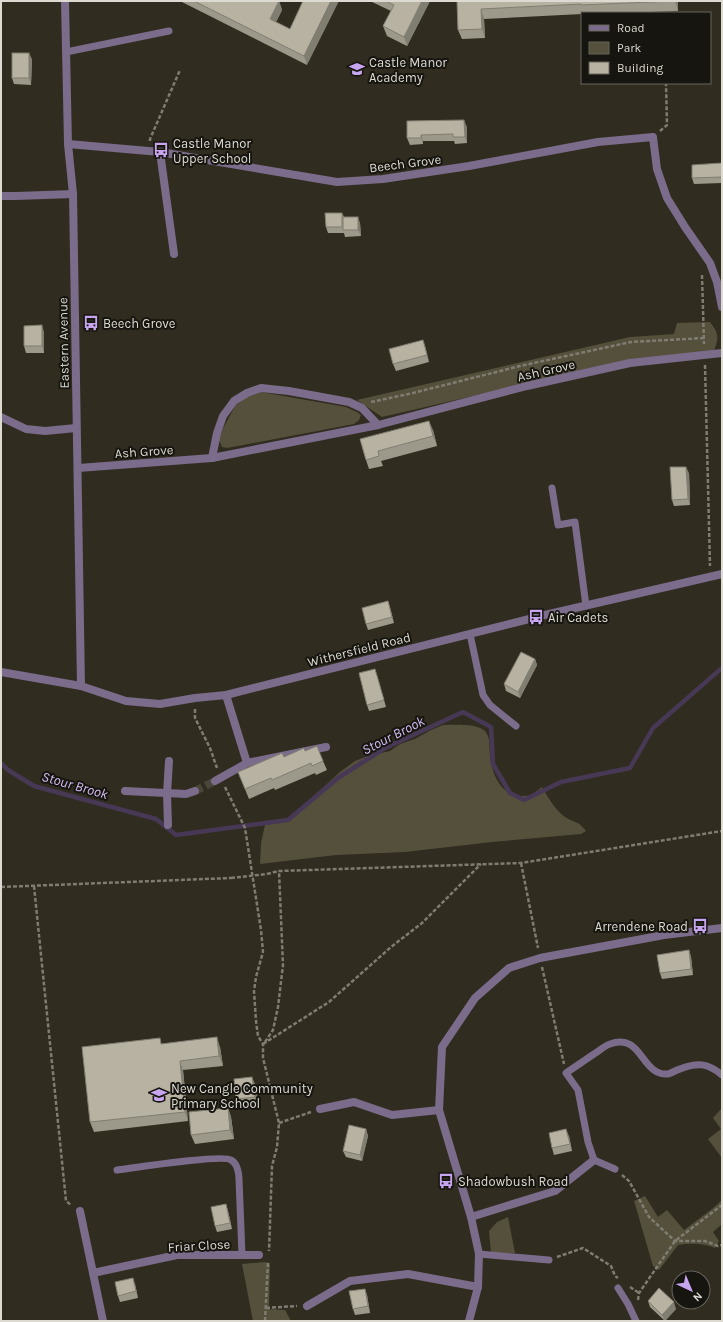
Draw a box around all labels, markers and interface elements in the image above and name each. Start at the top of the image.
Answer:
legend [581,12,711,84]
text: Road [617,21,645,35]
text: Park [617,41,642,55]
place label: Castle Manor Academy [369,55,447,85]
school or university icon: Castle Manor Academy [348,60,366,78]
text: Building [617,61,664,75]
place label: Castle Manor Upper School [173,136,251,166]
bus stop icon: Castle Manor Upper School [152,141,170,159]
street label: Beech Grove [368,152,442,175]
street label: Eastern Avenue [55,297,72,389]
bus stop icon: Beech Grove [82,314,100,332]
place label: Beech Grove [103,316,176,331]
street label: Ash Grove [516,357,577,384]
street label: Ash Grove [114,442,174,461]
bus stop icon: Air Cadets [527,608,545,626]
place label: Air Cadets [548,610,609,625]
street label: Withersfield Road [306,629,412,670]
water label: Stour Brook [359,712,428,758]
water label: Stour Brook [40,768,111,803]
bus stop icon: Arrendene Road [691,917,709,935]
place label: Arrendene Road [595,919,688,934]
place label: New Cangle Community Primary School [171,1081,313,1111]
school or university icon: New Cangle Community Primary School [150,1086,168,1104]
bus stop icon: Shadowbush Road [437,1172,455,1190]
place label: Shadowbush Road [458,1174,568,1189]
street label: Friar Close [167,1236,231,1255]
north arrow [671,1270,711,1310]
text: N [690,1289,705,1304]

